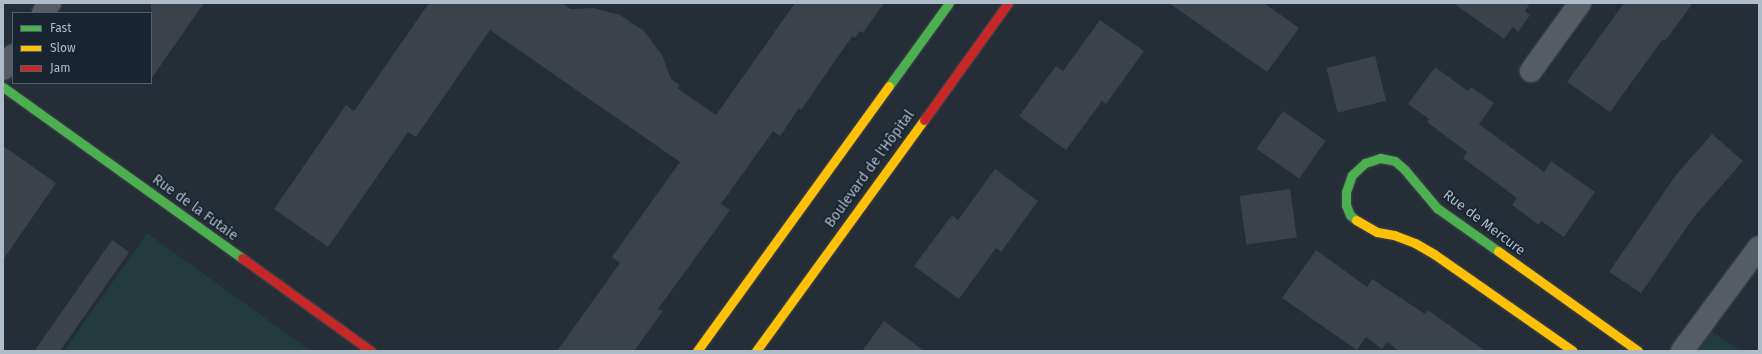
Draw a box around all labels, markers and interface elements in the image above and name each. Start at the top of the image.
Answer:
legend [12,12,152,84]
text: Fast [50,21,72,35]
text: Slow [50,41,76,55]
text: Jam [50,61,70,75]
street label: Boulevard de l'Hôpital [822,107,918,231]
street label: Rue de la Futaie [149,171,241,245]
street label: Rue de Mercure [1440,187,1528,259]

